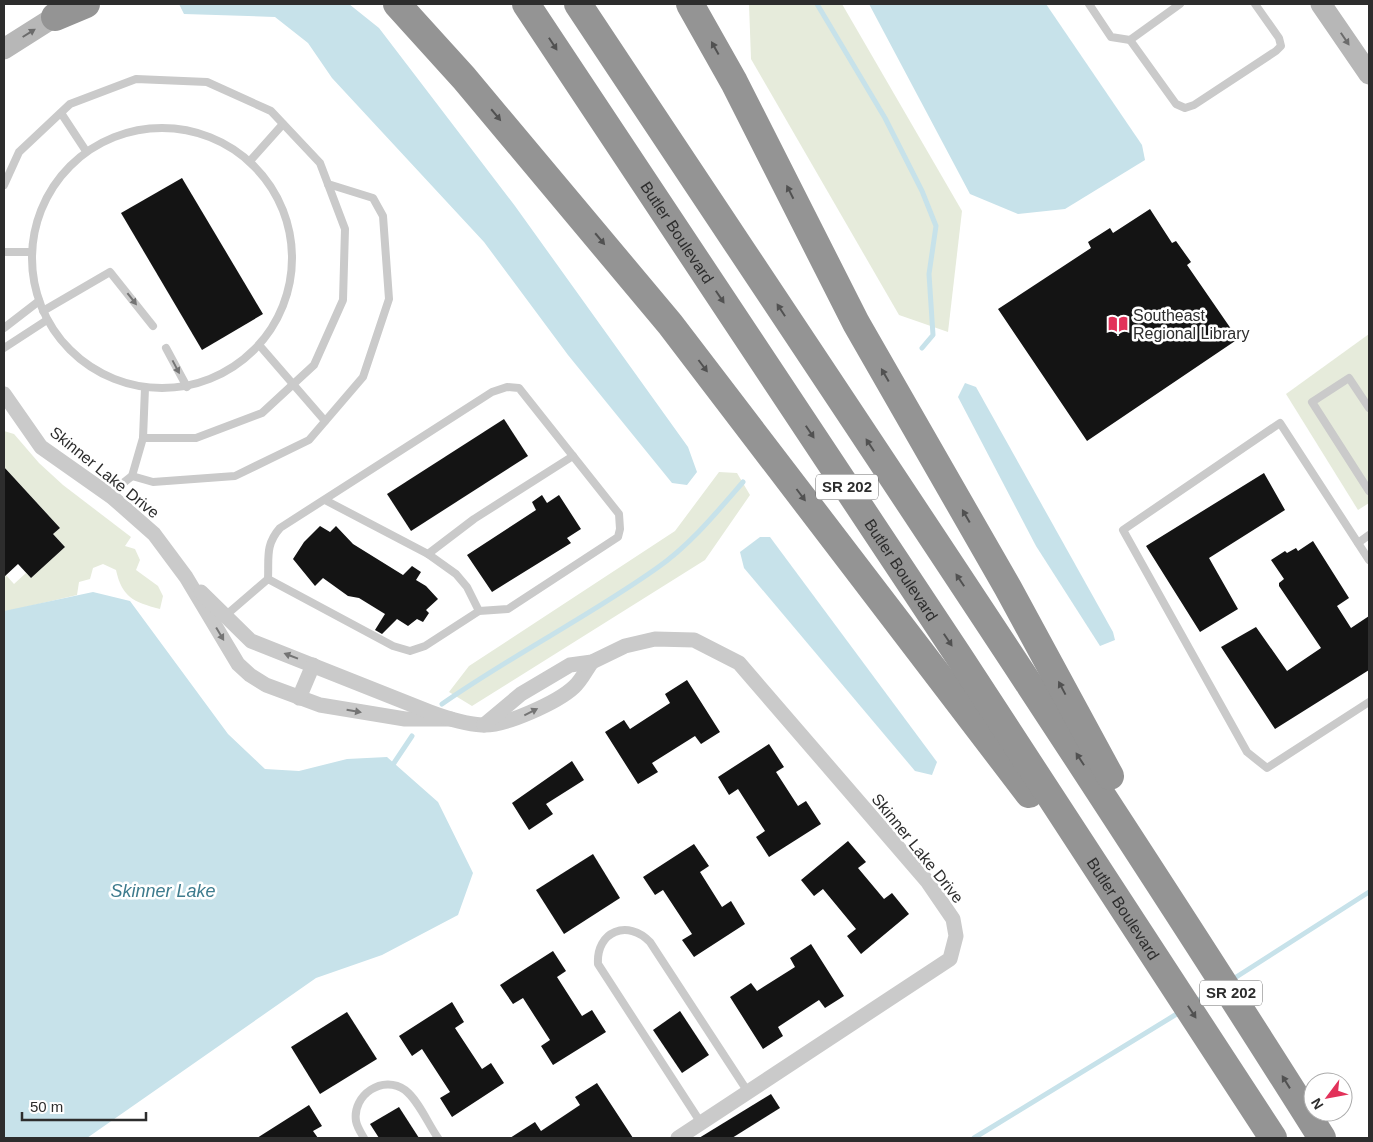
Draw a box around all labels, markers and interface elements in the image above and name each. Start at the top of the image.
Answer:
one-way arrow [23,29,36,38]
one-way arrow [1340,32,1350,46]
one-way arrow [548,38,558,51]
one-way arrow [710,42,719,55]
one-way arrow [490,109,501,122]
street label: Butler Boulevard [637,179,717,287]
one-way arrow [786,185,794,200]
one-way arrow [595,233,606,246]
one-way arrow [715,290,725,303]
one-way arrow [126,292,137,305]
one-way arrow [776,303,785,316]
place label: Southeast Regional Library [1133,307,1250,342]
library icon: Southeast Regional Library [1107,313,1129,335]
one-way arrow [697,359,708,372]
one-way arrow [172,360,180,375]
one-way arrow [881,368,890,381]
street label: Skinner Lake Drive [47,423,163,522]
one-way arrow [805,425,815,439]
one-way arrow [865,439,875,452]
road number: SR 202 [816,474,878,500]
one-way arrow [795,488,806,501]
one-way arrow [962,509,971,522]
street label: Butler Boulevard [861,516,941,624]
one-way arrow [955,574,965,587]
one-way arrow [215,627,224,640]
one-way arrow [943,634,953,647]
one-way arrow [284,652,298,660]
one-way arrow [1058,681,1067,695]
one-way arrow [347,707,363,715]
one-way arrow [523,708,538,716]
one-way arrow [1075,753,1085,766]
street label: Skinner Lake Drive [868,790,967,906]
street label: Butler Boulevard [1083,855,1162,963]
water label: Skinner Lake [110,881,216,901]
road number: SR 202 [1200,980,1262,1006]
one-way arrow [1188,1006,1197,1019]
north arrow [1303,1072,1353,1122]
one-way arrow [1282,1076,1291,1089]
scale bar [22,1090,146,1122]
text: N [1308,1095,1326,1112]
text: 50 m [30,1098,63,1115]

